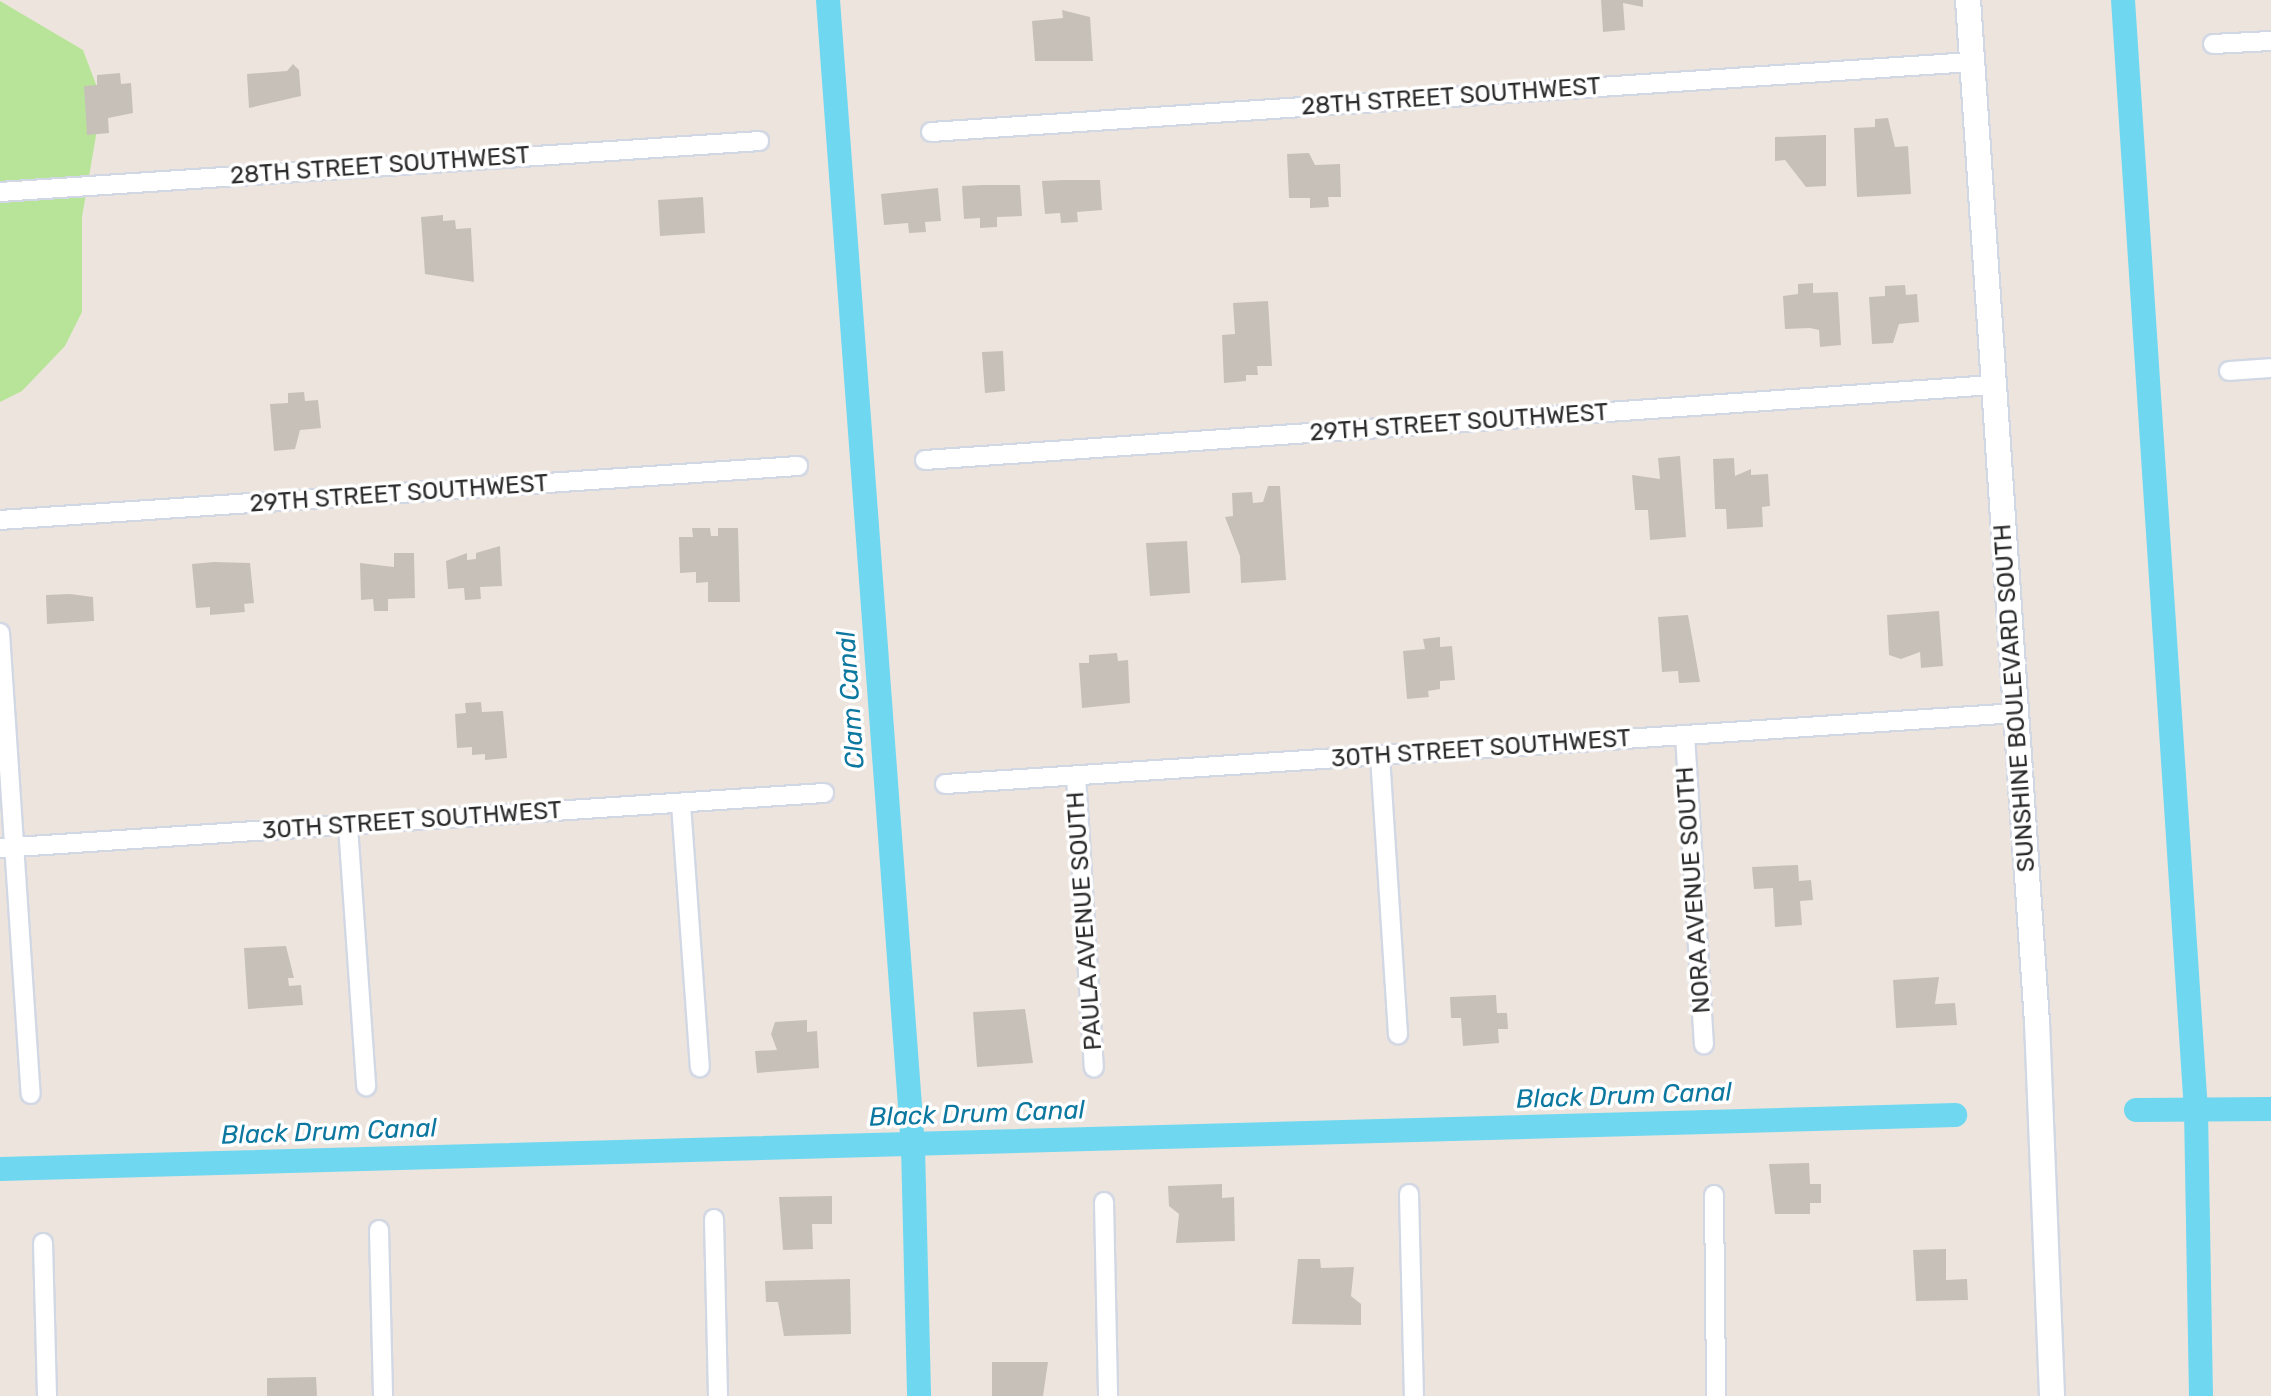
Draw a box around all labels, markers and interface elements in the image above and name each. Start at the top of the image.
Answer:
street label: 28TH STREET SOUTHWEST [1300,72,1602,122]
street label: 28TH STREET SOUTHWEST [229,141,531,191]
street label: 29TH STREET SOUTHWEST [1308,398,1610,448]
street label: 29TH STREET SOUTHWEST [248,469,550,519]
street label: SUNSHINE BOULEVARD SOUTH [1988,523,2042,873]
water label: Clam Canal [831,630,871,770]
street label: 30TH STREET SOUTHWEST [1330,724,1632,774]
street label: NORA AVENUE SOUTH [1671,765,1717,1015]
street label: PAULA AVENUE SOUTH [1062,790,1108,1052]
street label: 30TH STREET SOUTHWEST [261,796,563,846]
water label: Black Drum Canal [1515,1077,1733,1115]
water label: Black Drum Canal [868,1095,1086,1133]
water label: Black Drum Canal [220,1113,438,1151]

